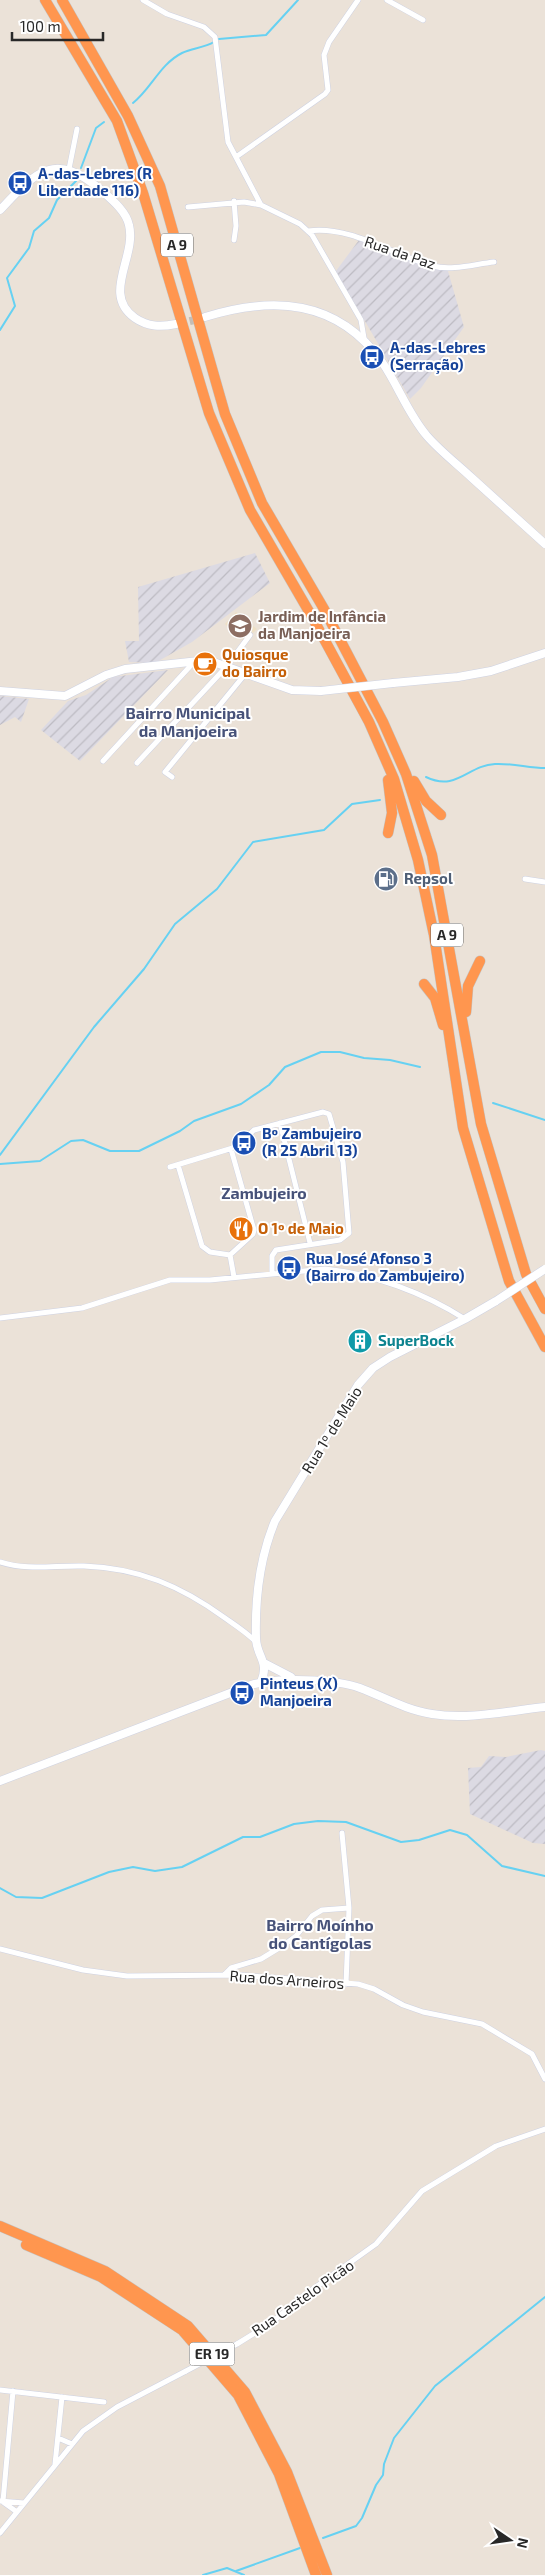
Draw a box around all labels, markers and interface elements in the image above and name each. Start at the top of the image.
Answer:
scale bar [12,10,104,42]
text: 100 m [20,17,61,35]
place label: A-das-Lebres (R Liberdade 116) [38,164,152,199]
bus stop icon: A-das-Lebres (R Liberdade 116) [7,170,33,196]
street label: Rua da Paz [362,231,438,273]
road number: A 9 [161,234,193,256]
place label: A-das-Lebres (Serração) [390,338,486,375]
bus stop icon: A-das-Lebres (Serração) [359,344,385,370]
place label: Jardim de Infância da Manjoeira [258,607,386,642]
school or university icon: Jardim de Infância da Manjoeira [227,613,253,639]
place label: Quiosque do Bairro [222,645,288,680]
cafe icon: Quiosque do Bairro [192,651,218,677]
district label: Bairro Municipal da Manjoeira [126,703,251,740]
fuel station icon: Repsol [373,866,399,892]
place label: Repsol [404,869,453,887]
road number: A 9 [431,924,463,946]
place label: Bº Zambujeiro (R 25 Abril 13) [262,1124,362,1159]
bus stop icon: Bº Zambujeiro (R 25 Abril 13) [231,1130,257,1156]
district label: Zambujeiro [221,1183,307,1202]
restaurant icon: O 1º de Maio [228,1216,254,1242]
place label: O 1º de Maio [258,1219,344,1237]
place label: Rua José Afonso 3 (Bairro do Zambujeiro) [306,1249,464,1284]
bus stop icon: Rua José Afonso 3 (Bairro do Zambujeiro) [276,1255,302,1281]
building icon: SuperBock [347,1328,373,1354]
place label: SuperBock [378,1331,455,1349]
street label: Rua 1º de Maio [297,1383,365,1476]
place label: Pinteus (X) Manjoeira [260,1674,338,1709]
bus stop icon: Pinteus (X) Manjoeira [229,1680,255,1706]
district label: Bairro Moínho do Cantígolas [266,1915,374,1952]
street label: Rua dos Arneiros [229,1966,345,1992]
street label: Rua Castelo Picão [248,2255,357,2339]
road number: ER 19 [190,2342,234,2366]
north arrow [485,2515,535,2565]
text: N [514,2536,533,2550]

